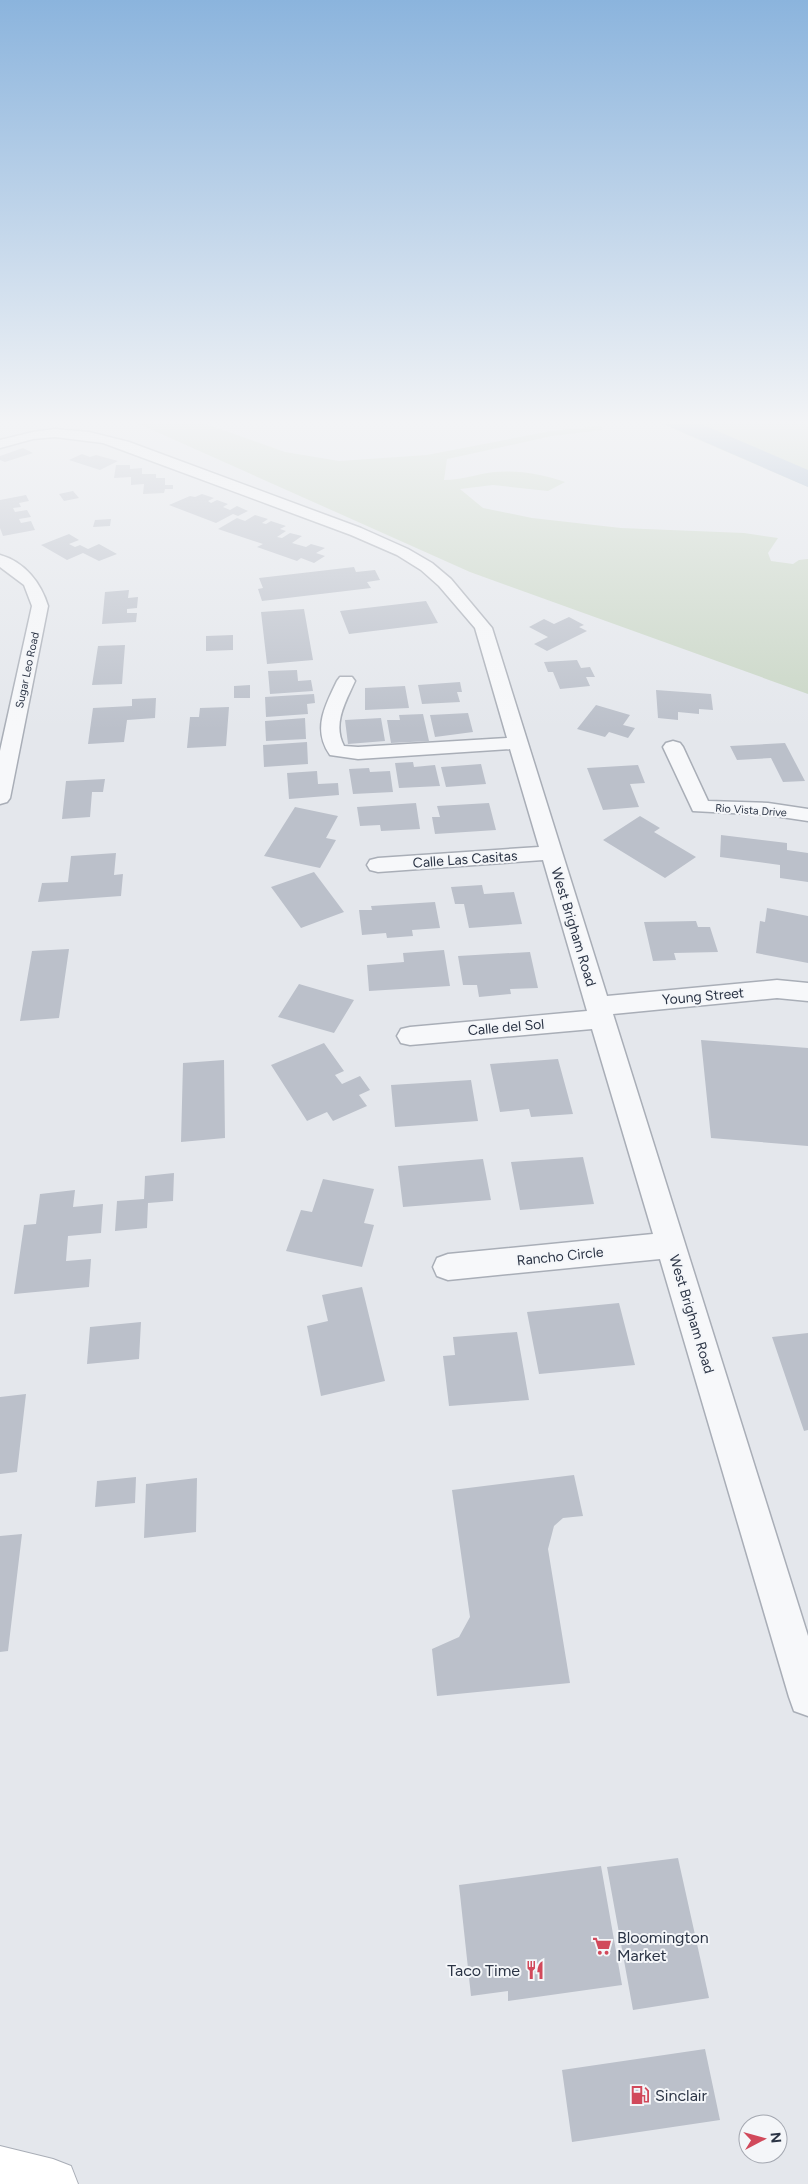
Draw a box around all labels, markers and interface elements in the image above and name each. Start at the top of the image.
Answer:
street label: Sugar Leo Road [13,631,42,709]
street label: Rio Vista Drive [715,802,787,819]
street label: Calle Las Casitas [412,847,518,872]
street label: West Brigham Road [547,866,600,988]
street label: Young Street [661,984,745,1009]
street label: Calle del Sol [467,1016,545,1039]
street label: Rancho Circle [516,1243,605,1270]
street label: West Brigham Road [665,1253,718,1375]
place label: Bloomington Market [617,1928,709,1965]
supermarket icon: Bloomington Market [591,1935,613,1957]
restaurant icon: Taco Time [524,1959,546,1981]
place label: Taco Time [447,1961,520,1980]
fuel station icon: Sinclair [629,2084,651,2106]
place label: Sinclair [655,2086,708,2105]
north arrow [738,2114,788,2164]
text: N [766,2131,784,2144]

